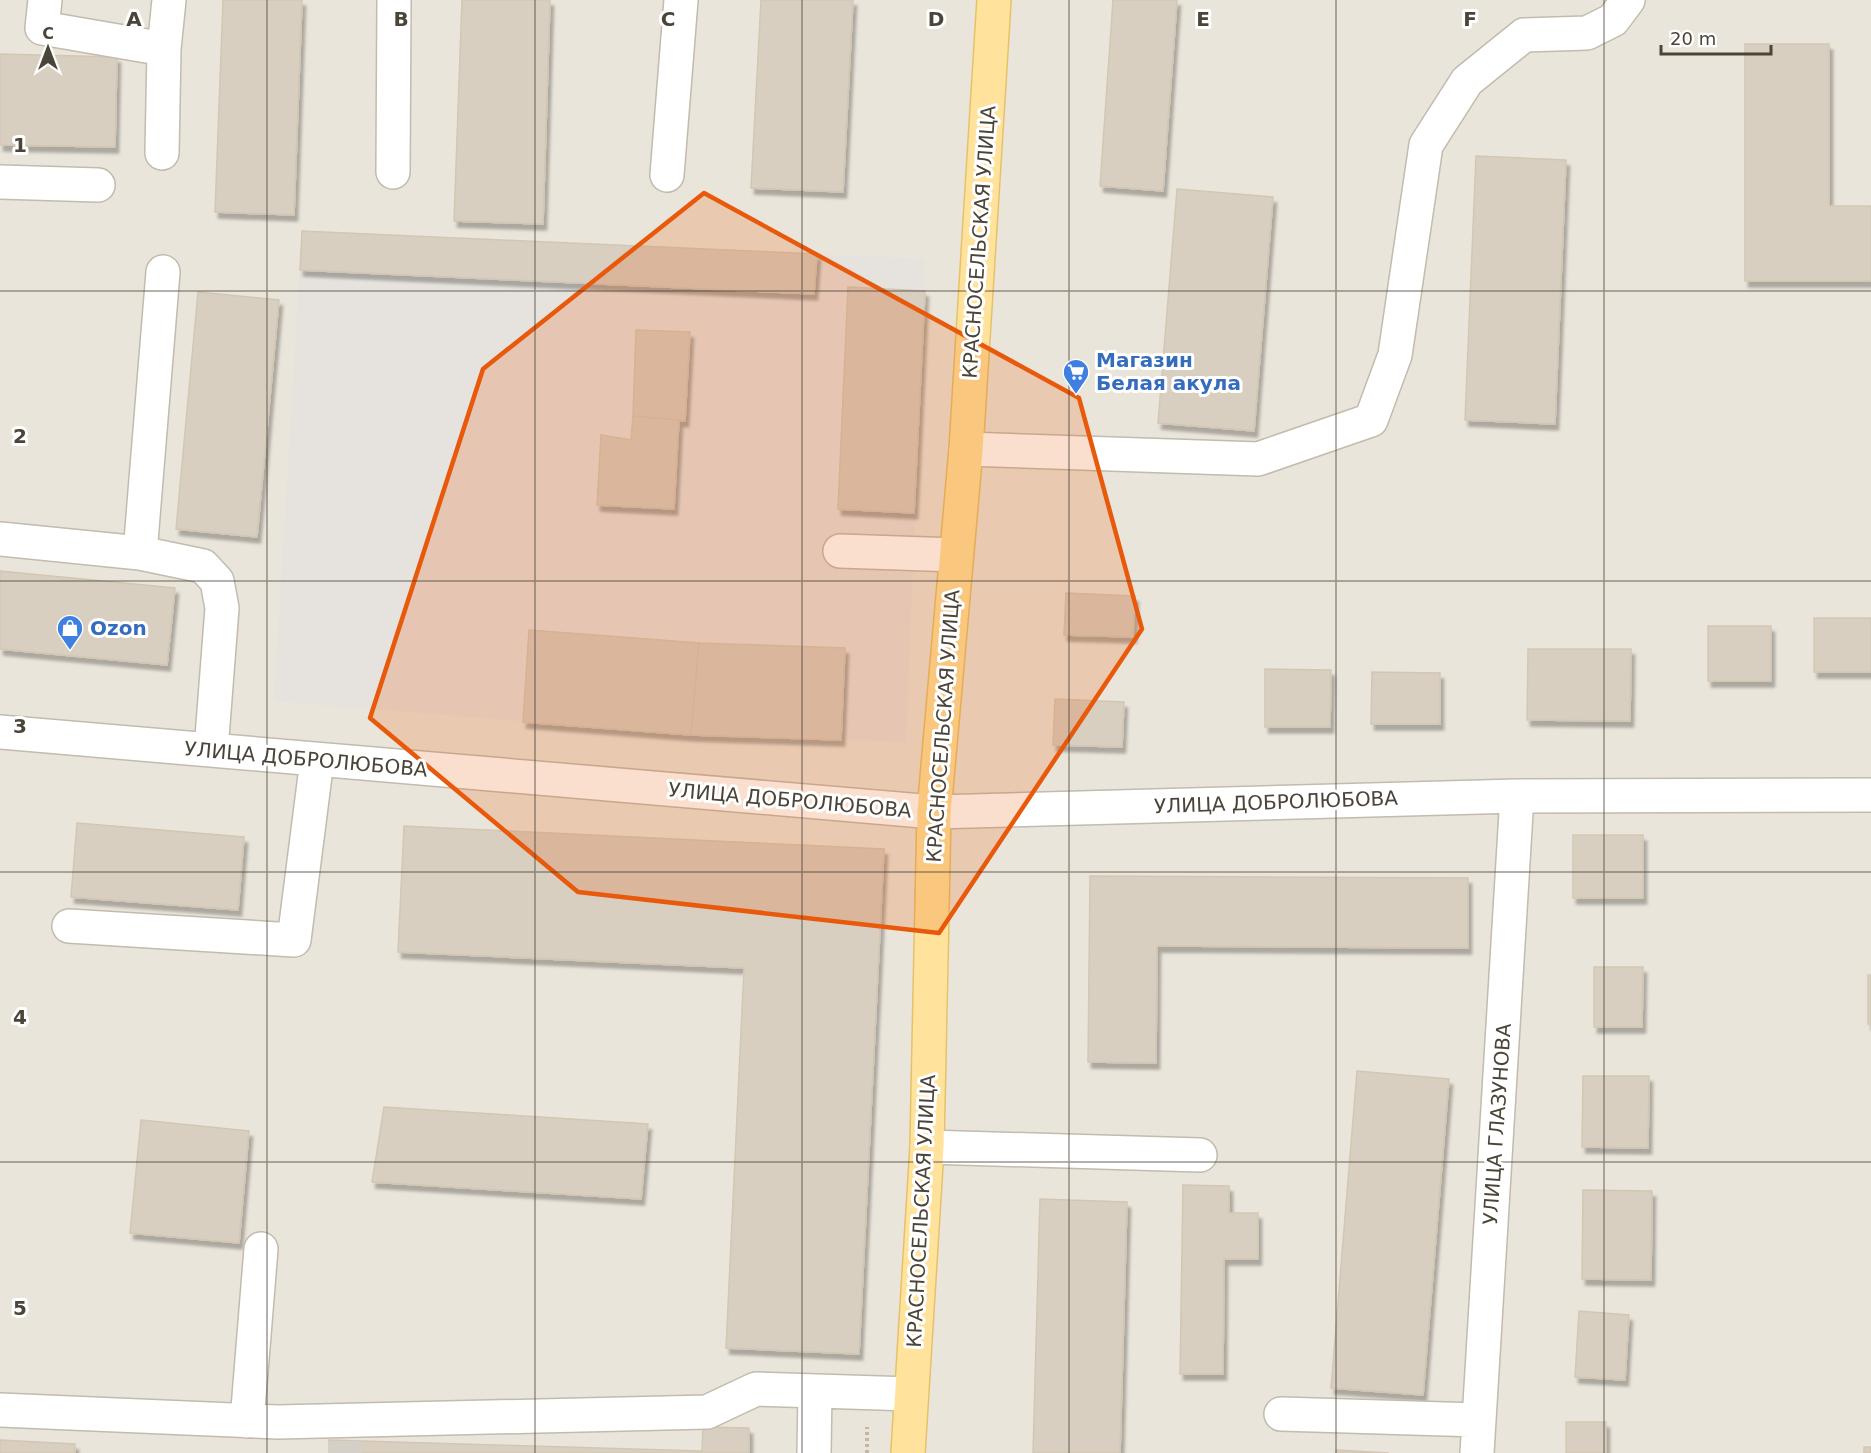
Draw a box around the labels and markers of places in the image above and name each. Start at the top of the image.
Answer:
place label: Магазин Белая акула [1096,348,1241,395]
supermarket icon: Магазин Белая акула [1061,357,1091,395]
shop icon: Ozon [55,613,85,651]
place label: Ozon [90,616,147,640]

